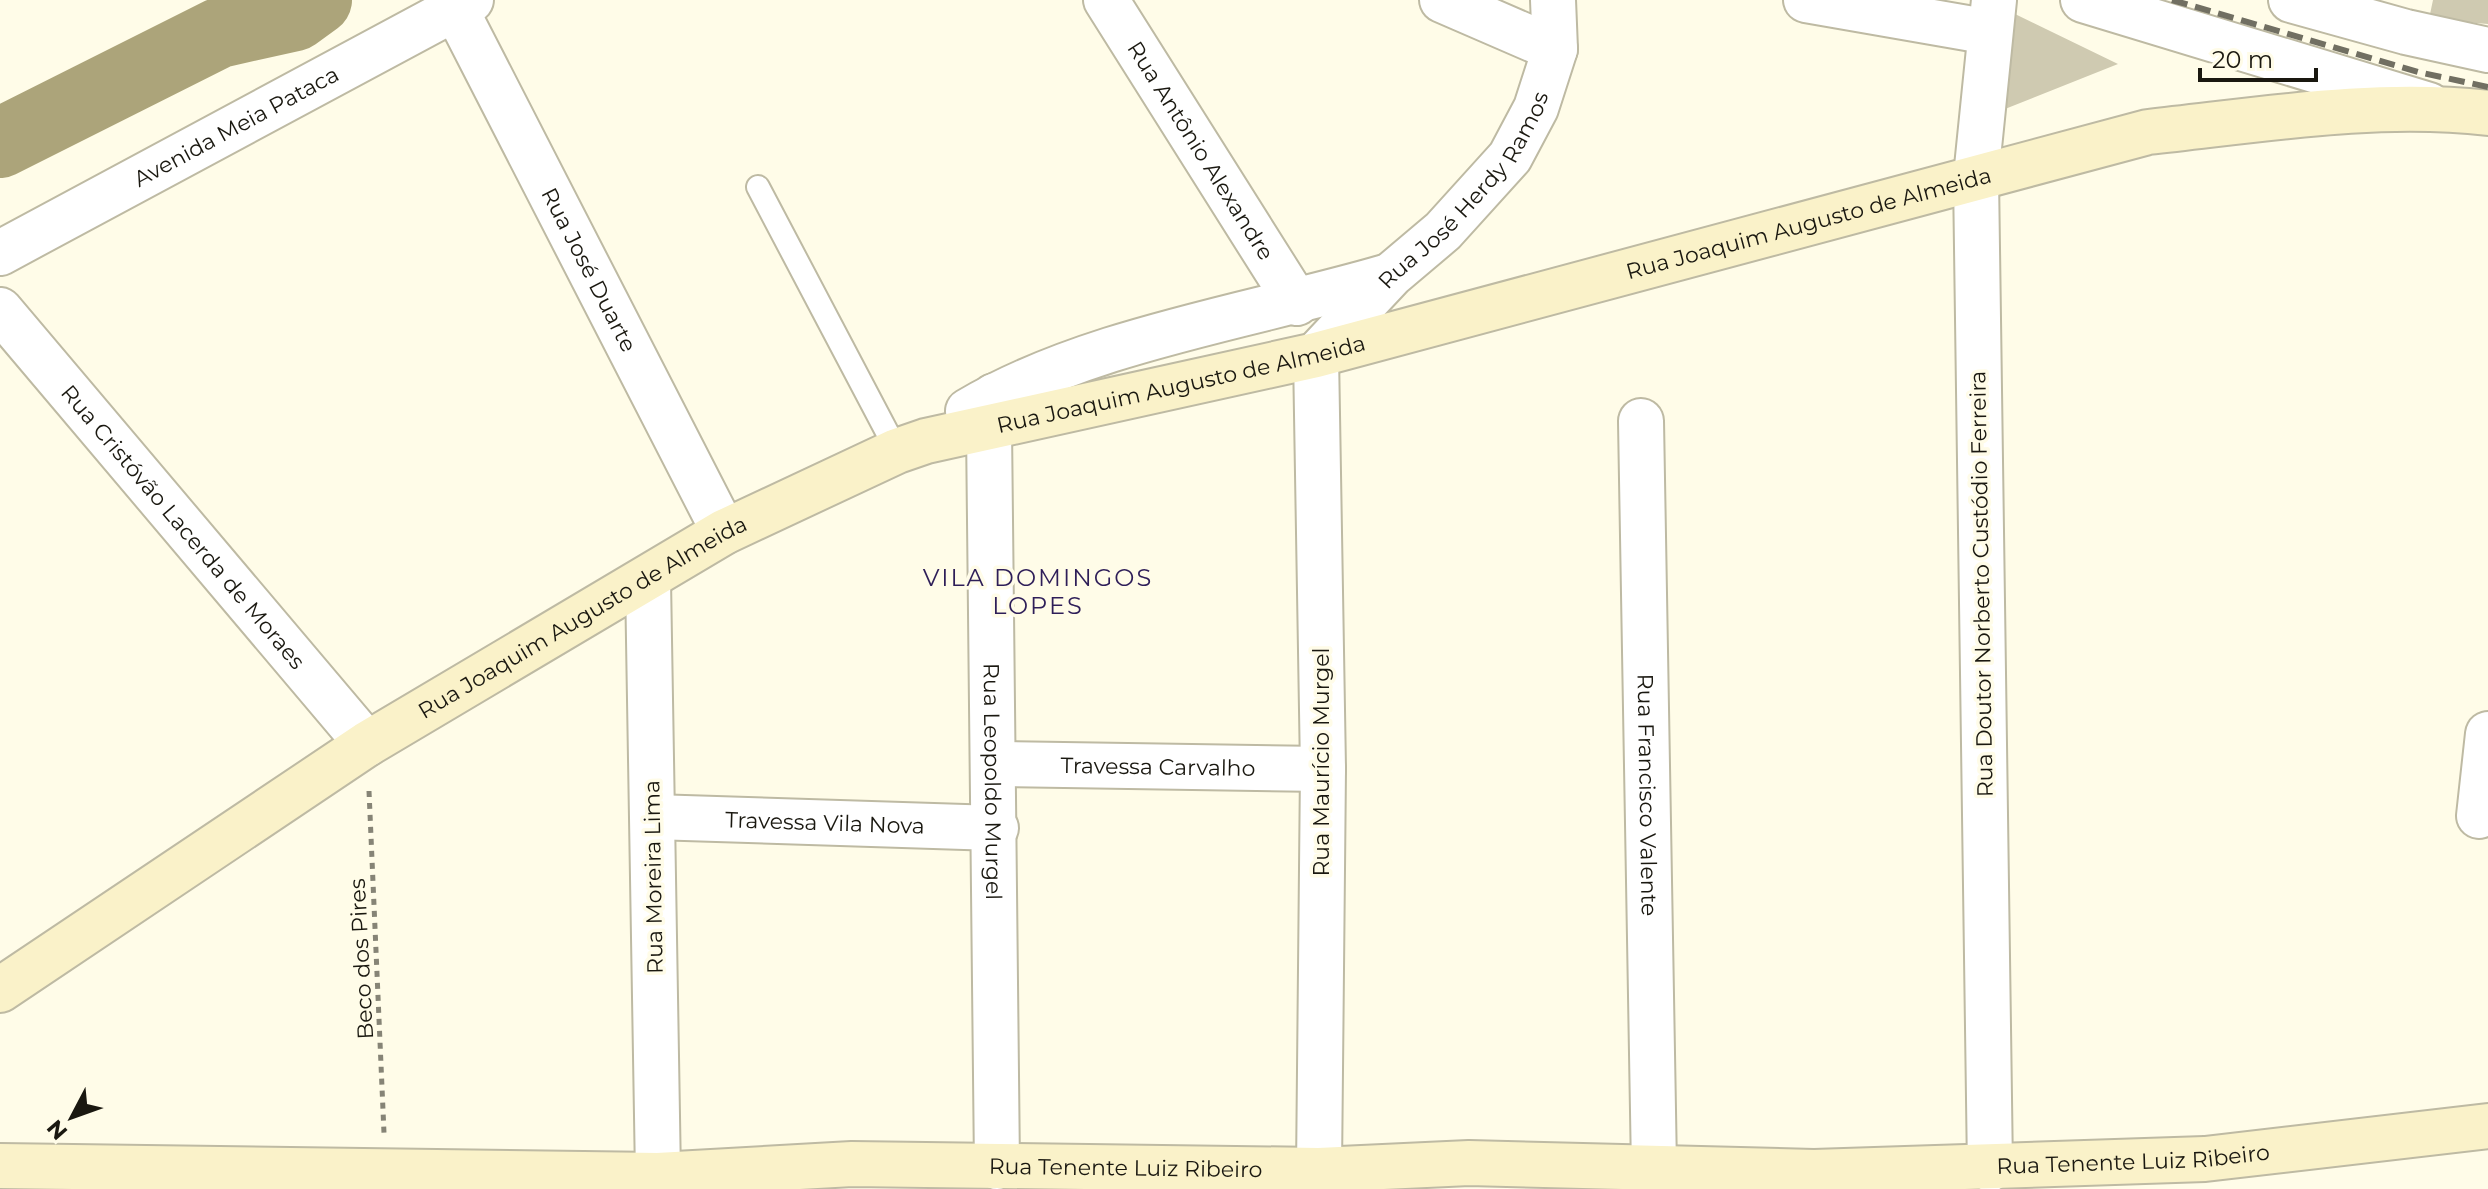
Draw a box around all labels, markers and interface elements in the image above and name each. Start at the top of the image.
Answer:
scale bar [2200,32,2316,82]
street label: Rua Antônio Alexandre [1121,36,1280,265]
text: 20 m [2212,45,2273,74]
street label: Avenida Meia Pataca [129,61,344,193]
street label: Rua José Herdy Ramos [1372,88,1554,294]
street label: Rua Joaquim Augusto de Almeida [1623,162,1994,285]
street label: Rua José Duarte [535,183,642,356]
street label: Rua Joaquim Augusto de Almeida [994,329,1368,439]
street label: Rua Doutor Norberto Custódio Ferreira [1964,371,1999,797]
street label: Rua Cristóvão Lacerda de Moraes [55,380,311,675]
street label: Rua Joaquim Augusto de Almeida [413,510,751,725]
district label: VILA DOMINGOS LOPES [923,563,1153,620]
street label: Rua Maurício Murgel [1308,647,1335,877]
street label: Rua Leopoldo Murgel [978,663,1007,900]
street label: Rua Francisco Valente [1631,673,1663,917]
street label: Travessa Carvalho [1060,752,1256,782]
street label: Rua Moreira Lima [638,780,669,974]
street label: Travessa Vila Nova [725,806,925,840]
street label: Beco dos Pires [344,878,379,1040]
north arrow [32,1077,112,1157]
text: N [41,1114,73,1145]
street label: Rua Tenente Luiz Ribeiro [1996,1139,2271,1180]
street label: Rua Tenente Luiz Ribeiro [989,1153,1263,1183]

